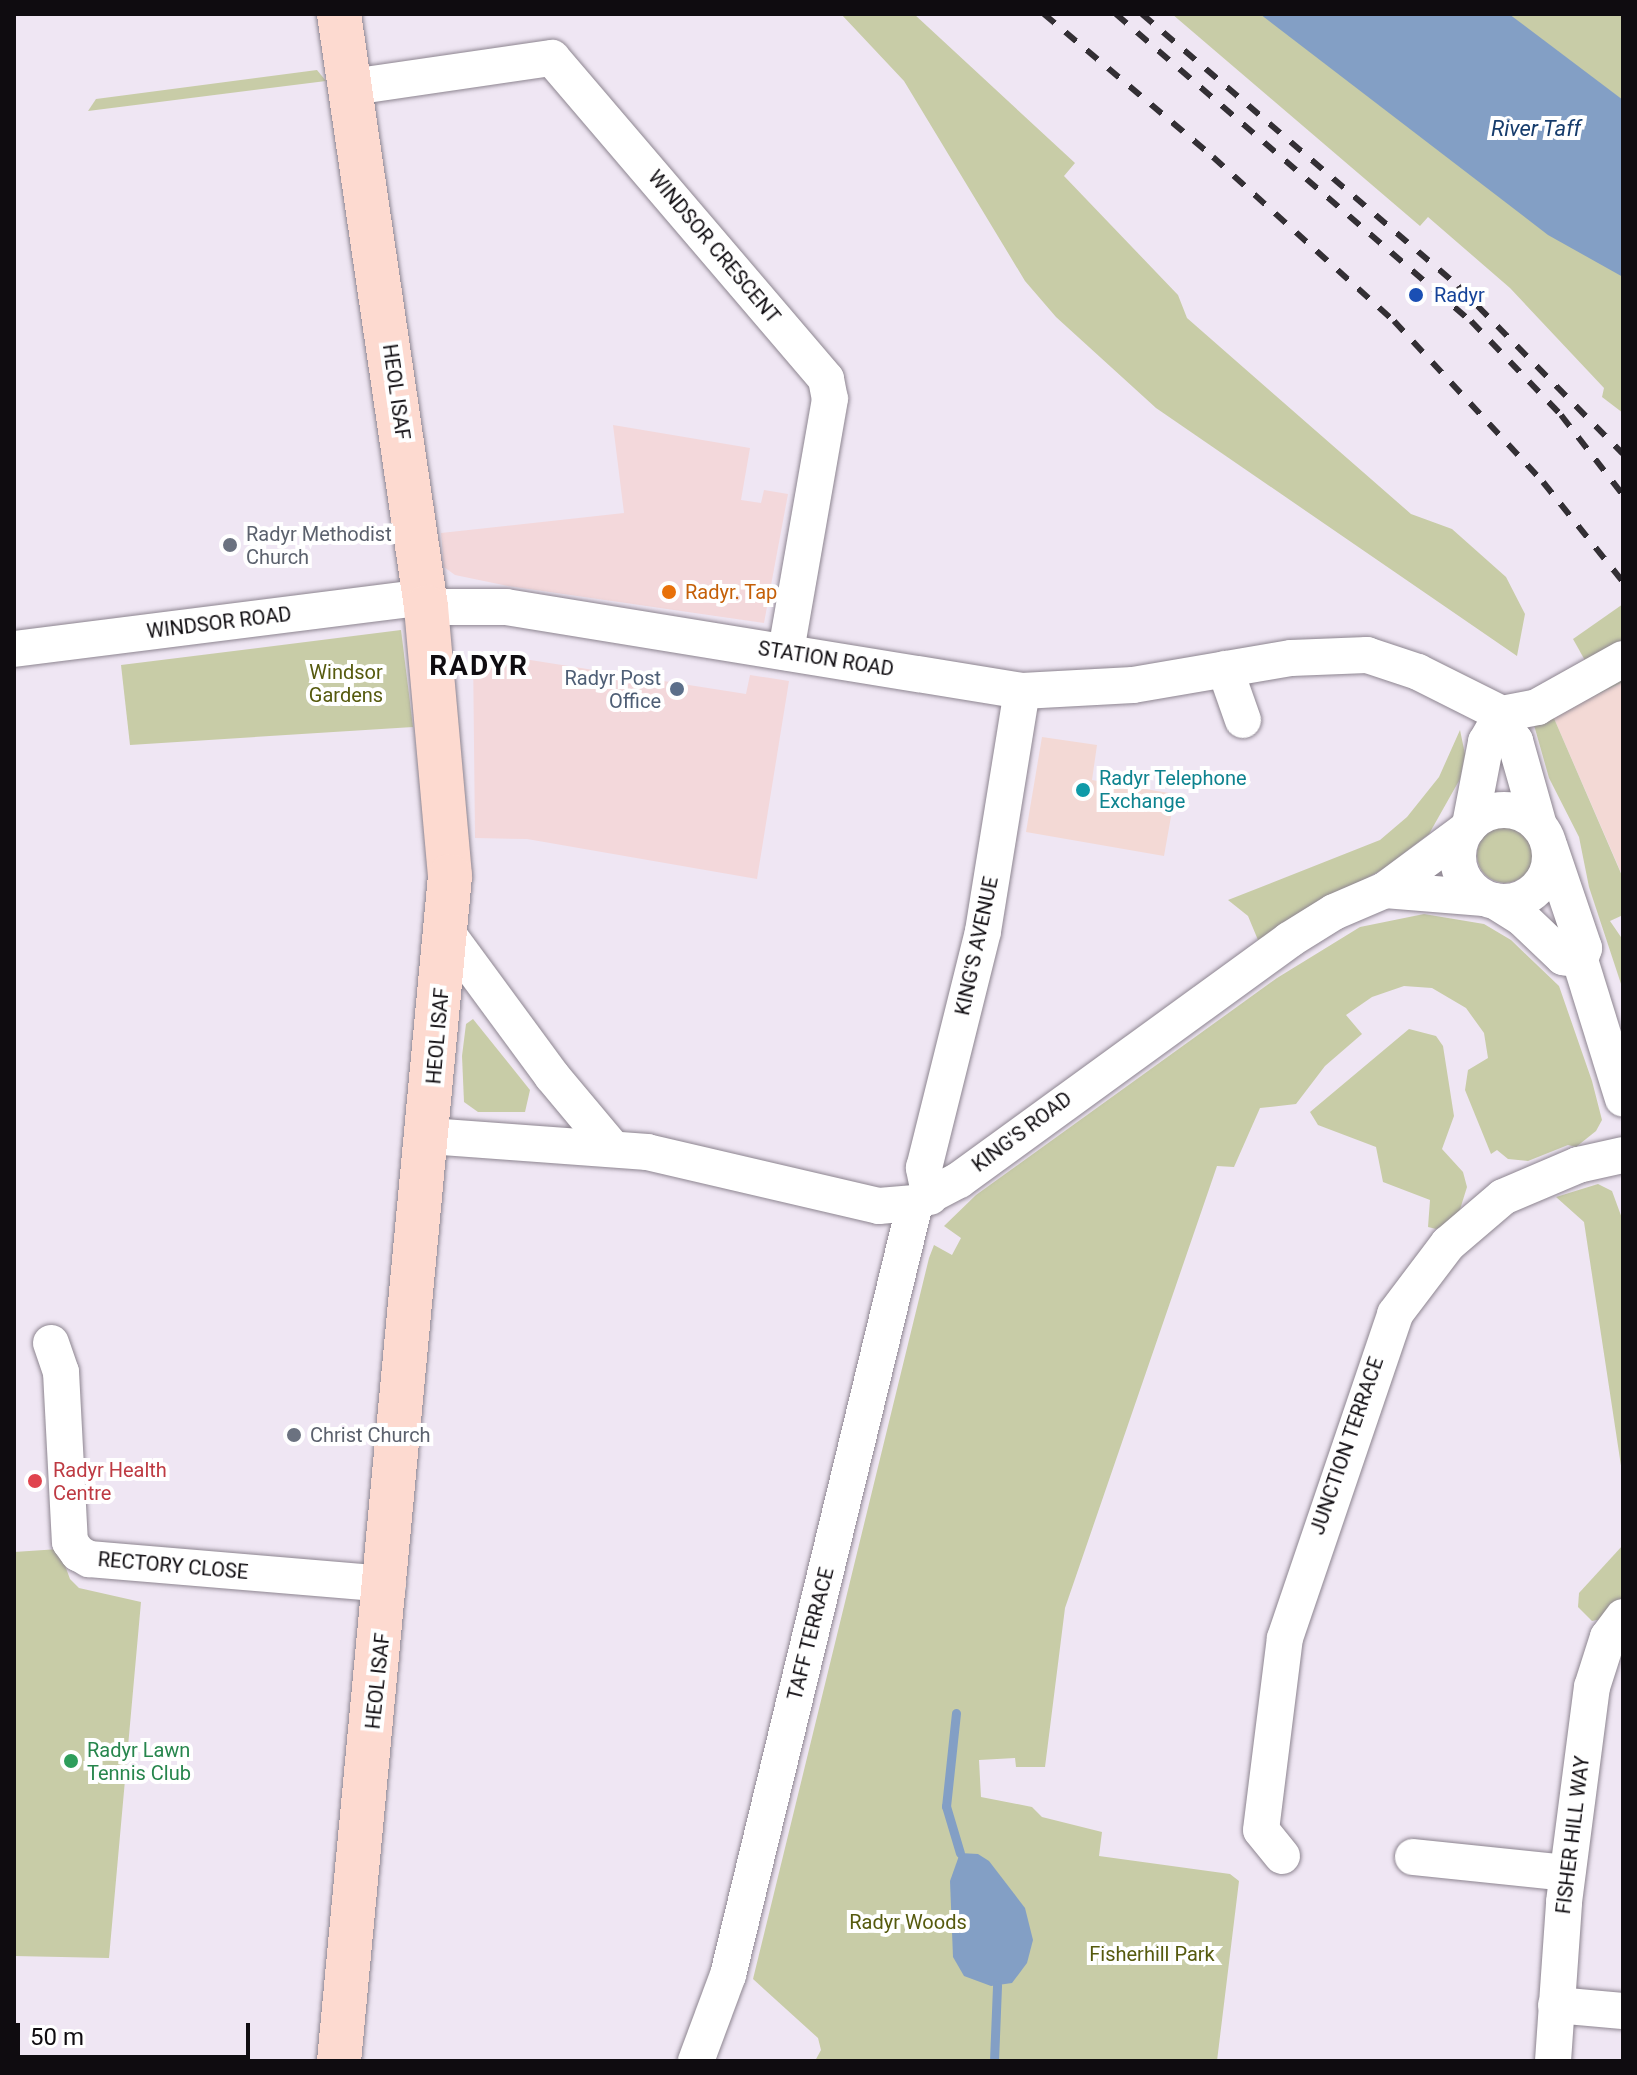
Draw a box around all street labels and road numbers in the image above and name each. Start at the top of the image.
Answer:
street label: WINDSOR CRESCENT [643,166,785,328]
street label: HEOL ISAF [377,343,415,441]
street label: WINDSOR ROAD [145,602,293,644]
street label: STATION ROAD [756,636,896,682]
street label: KING'S AVENUE [951,874,1003,1018]
street label: HEOL ISAF [422,987,454,1085]
street label: KING'S ROAD [968,1087,1076,1177]
street label: JUNCTION TERRACE [1305,1354,1389,1538]
street label: RECTORY CLOSE [97,1547,249,1585]
street label: TAFF TERRACE [783,1565,839,1703]
street label: HEOL ISAF [361,1632,395,1730]
street label: FISHER HILL WAY [1551,1755,1595,1915]

